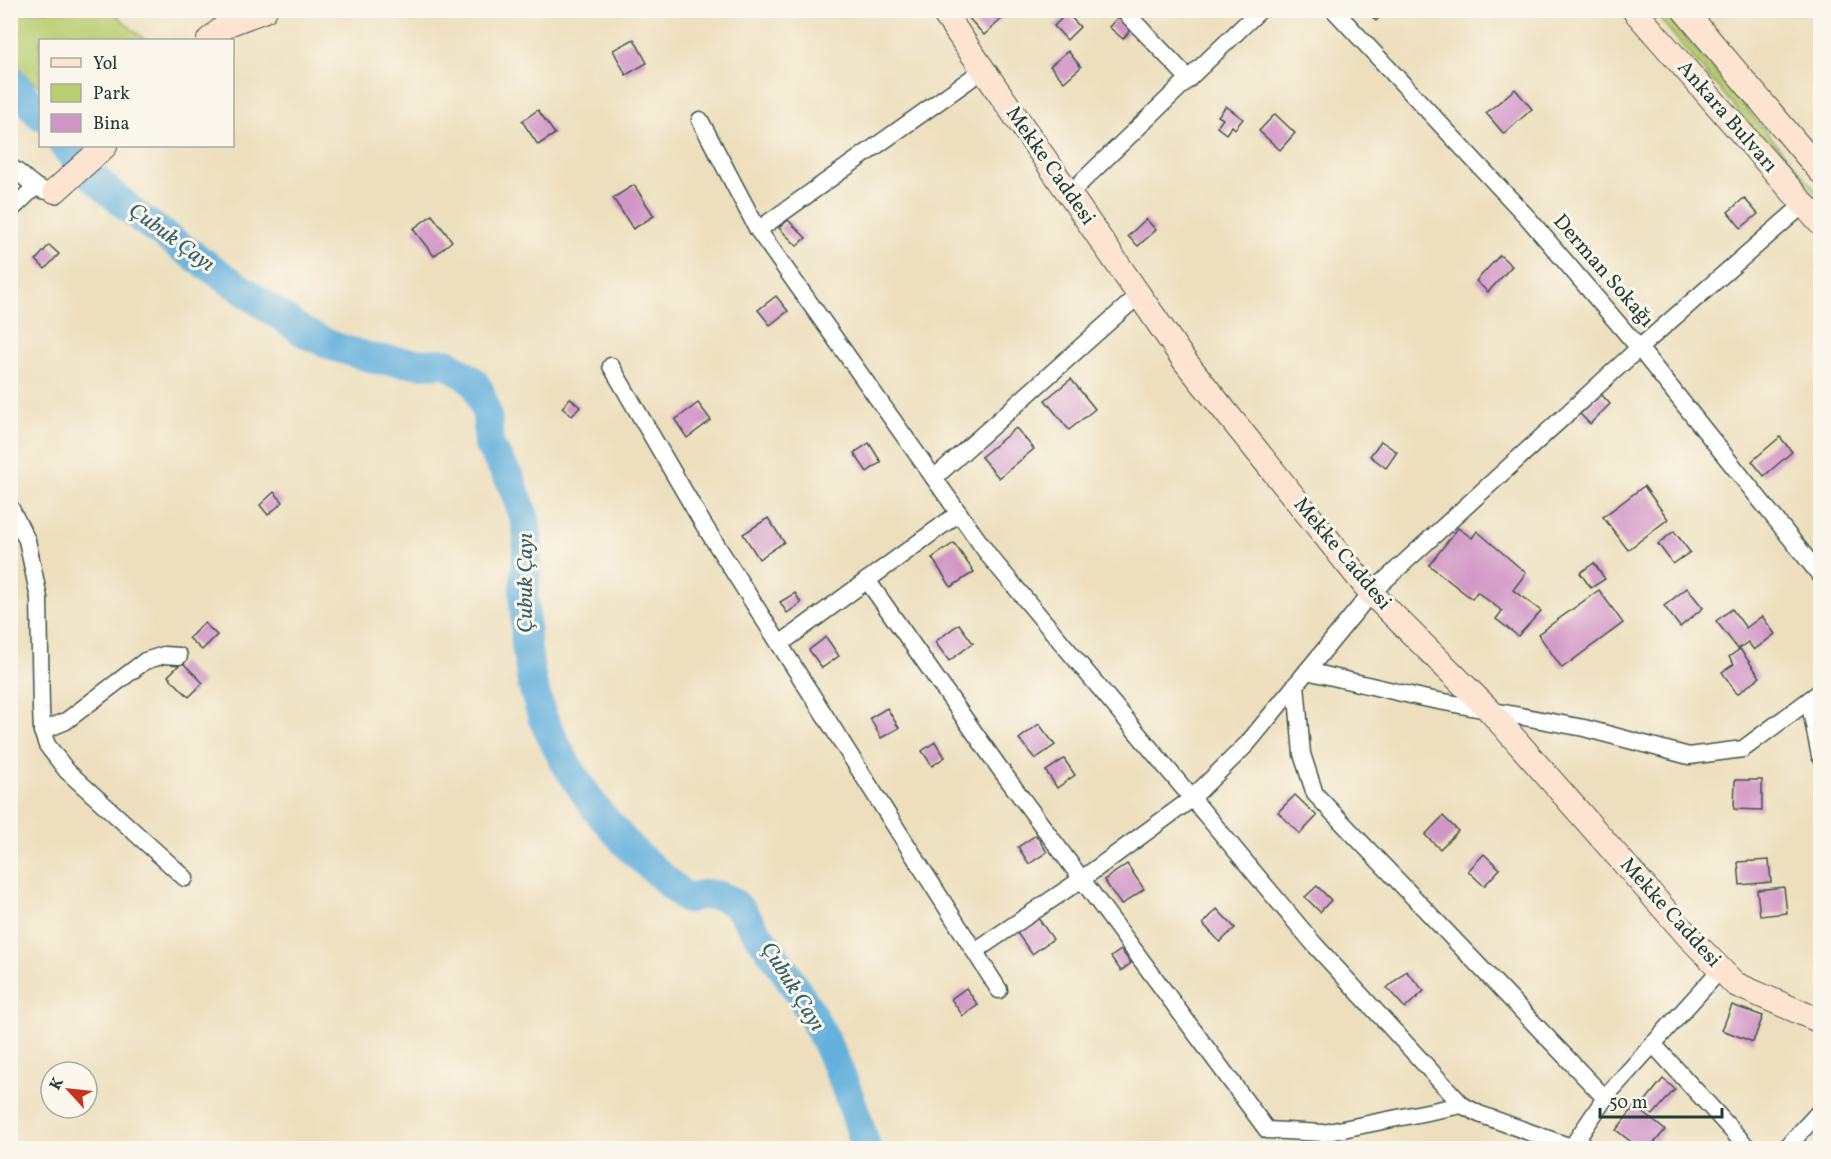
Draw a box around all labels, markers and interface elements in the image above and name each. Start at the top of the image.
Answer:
legend [39,39,234,147]
text: Yol [93,52,118,77]
street label: Ankara Bulvarı [1670,54,1784,180]
text: Park [93,82,130,107]
street label: Mekke Caddesi [998,101,1102,231]
text: Bina [93,112,129,137]
water label: Çubuk Çayı [121,196,221,280]
street label: Derman Sokağı [1546,208,1660,334]
street label: Mekke Caddesi [1286,491,1398,617]
water label: Çubuk Çayı [511,533,542,633]
street label: Mekke Caddesi [1613,852,1727,974]
water label: Çubuk Çayı [752,936,832,1038]
north arrow [39,1060,99,1120]
text: K [45,1074,70,1094]
scale bar [1600,1081,1722,1119]
text: 50 m [1609,1091,1648,1116]

